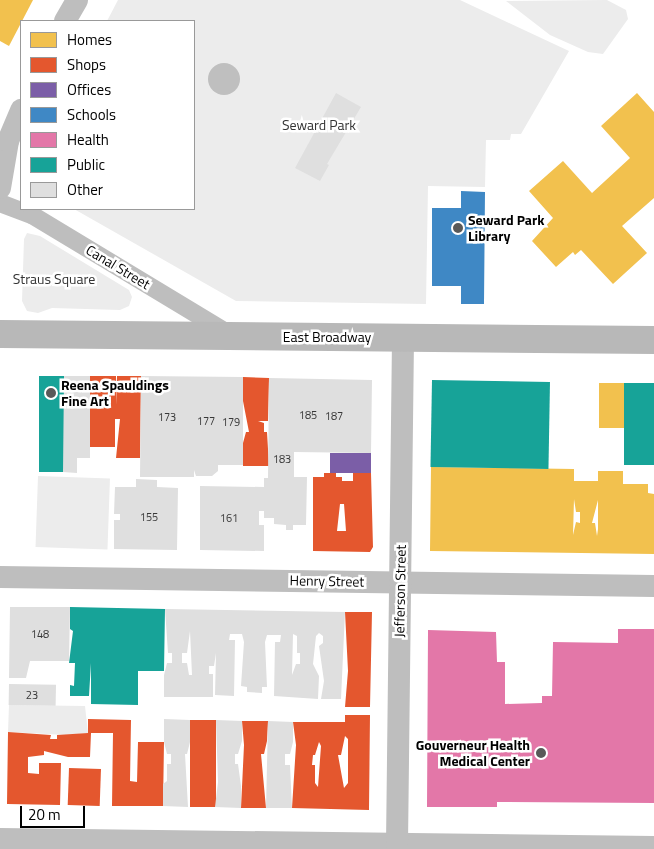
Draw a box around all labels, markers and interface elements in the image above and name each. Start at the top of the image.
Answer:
legend [20,20,195,210]
text: Homes [67,28,112,51]
text: Shops [67,53,106,76]
text: Offices [67,78,111,101]
text: Schools [67,103,116,126]
park label: Seward Park [282,117,356,133]
text: Health [67,128,109,151]
text: Public [67,153,105,176]
text: Other [67,178,103,201]
place label: Seward Park Library [468,212,544,244]
marker: Seward Park Library [452,222,464,234]
street label: Canal Street [83,241,153,293]
park label: Straus Square [13,271,95,287]
street label: East Broadway [283,329,371,345]
place label: Reena Spauldings Fine Art [61,377,169,410]
marker: Reena Spauldings Fine Art [45,387,57,399]
house number: 185 [299,408,317,422]
house number: 187 [325,409,343,423]
house number: 173 [158,410,176,424]
house number: 177 [197,414,215,428]
house number: 179 [222,415,240,429]
house number: 183 [273,452,291,466]
house number: 155 [140,510,158,524]
house number: 161 [220,511,238,525]
street label: Jefferson Street [391,545,409,637]
street label: Henry Street [289,572,365,590]
house number: 148 [31,627,49,641]
house number: 23 [26,688,38,702]
place label: Gouverneur Health Medical Center [416,737,530,770]
marker: Gouverneur Health Medical Center [534,746,548,760]
scale bar [22,796,88,828]
text: 20 m [28,803,61,826]

